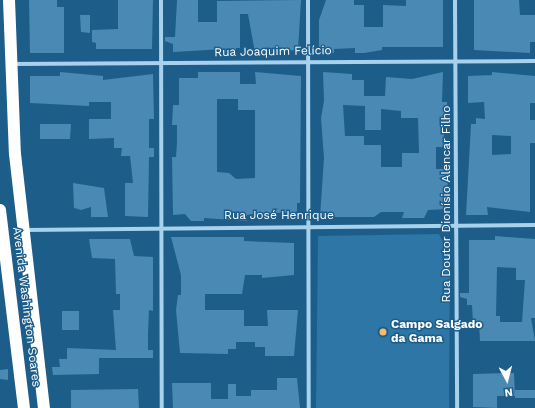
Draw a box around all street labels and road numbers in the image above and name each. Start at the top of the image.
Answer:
street label: Rua Joaquim Felício [214,44,332,60]
street label: Rua Doutor Dionísio Alencar Filho [440,105,454,303]
street label: Rua José Henrique [224,209,334,223]
street label: Avenida Washington Soares [9,226,43,388]

